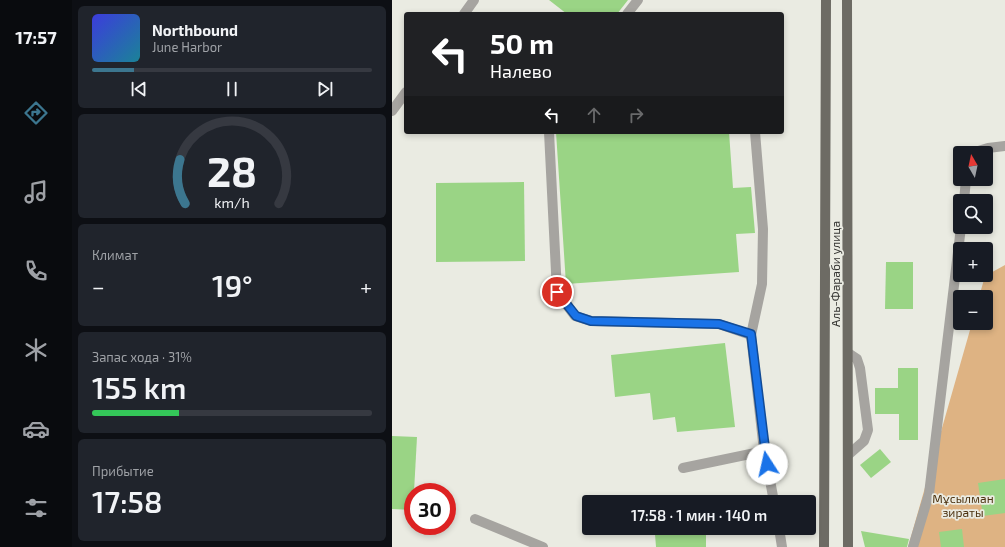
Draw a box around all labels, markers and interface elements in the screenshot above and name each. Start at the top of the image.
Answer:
text: Northbound [152,21,238,39]
text: 17:57 [15,26,57,48]
text: 50 m [490,26,554,60]
icon: left [424,28,476,80]
text: June Harbor [152,39,222,55]
text: Налево [490,60,552,82]
icon: previous [128,78,150,100]
icon: pause [221,78,243,100]
icon: next [314,78,336,100]
icon: directions [22,99,50,127]
icon: left [541,104,563,126]
icon: ahead [583,104,605,126]
icon: right [625,104,647,126]
text: 28 [207,145,257,195]
north arrow [953,146,993,186]
map controls [953,146,993,330]
icon: music [22,178,50,206]
text: km/h [214,193,250,210]
button: search [953,194,993,234]
street label: Аль-Фараби улица [828,221,843,327]
button: + [953,242,993,282]
text: Климат [92,247,138,263]
icon: phone [22,257,50,285]
text: 19° [212,267,253,303]
text: − [92,273,105,299]
text: + [360,273,372,299]
pin [540,275,574,309]
icon: arrive [546,281,568,303]
button: − [953,290,993,330]
icon: climate [22,336,50,364]
text: Запас хода · 31% [92,349,192,365]
text: 155 km [92,369,186,405]
icon: car [22,415,50,443]
position arrow [746,443,788,485]
text: Прибытие [92,463,154,479]
text: 17:58 [92,483,162,519]
speed limit sign: 30 [404,483,456,535]
park label: Мұсылман зираты [932,491,994,519]
icon: filters [22,494,50,522]
text: 17:58 · 1 мин · 140 m [631,506,767,524]

